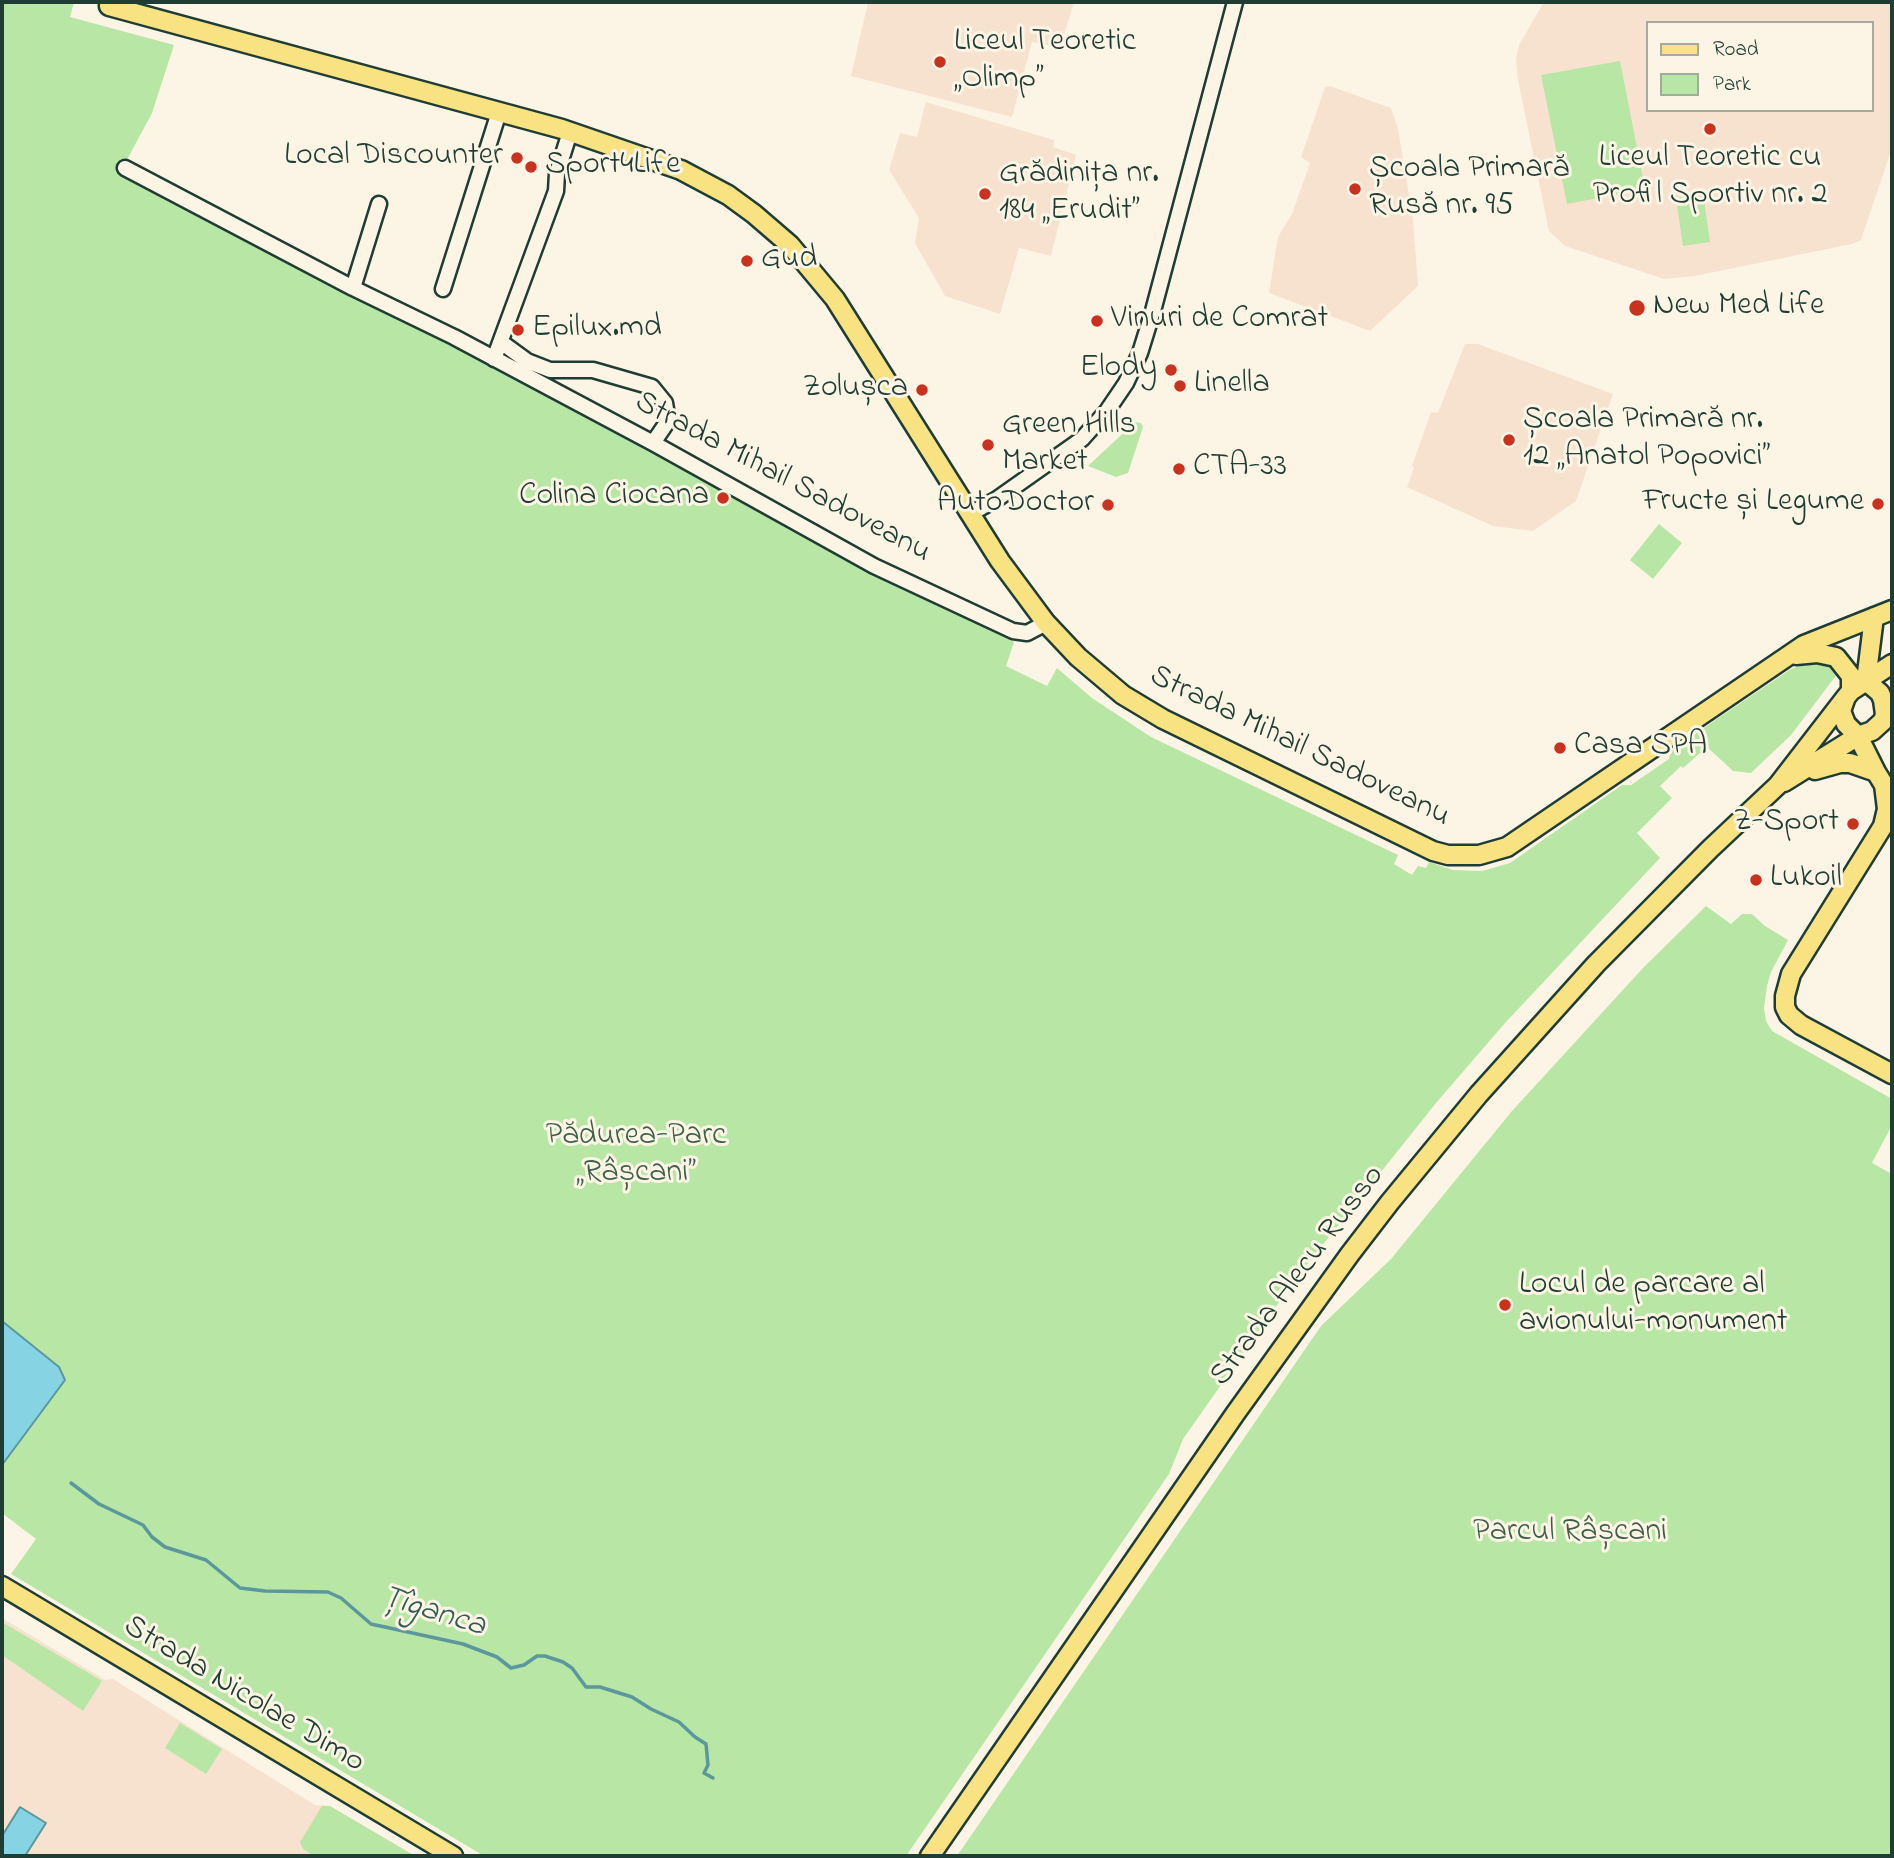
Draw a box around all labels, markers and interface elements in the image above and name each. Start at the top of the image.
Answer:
legend [1646,21,1873,112]
place label: Liceul Teoretic „Olimp” [954,25,1136,100]
text: Road [1713,35,1759,65]
marker: Liceul Teoretic „Olimp” [932,54,948,70]
text: Park [1713,70,1751,100]
marker: Liceul Teoretic cu Profil Sportiv nr. 2 [1702,121,1718,137]
place label: Local Discounter [284,139,503,177]
place label: Liceul Teoretic cu Profil Sportiv nr. 2 [1593,141,1827,216]
place label: Sport4Life [545,148,680,186]
marker: Local Discounter [509,150,525,166]
place label: Școala Primară Rusă nr. 95 [1369,152,1569,227]
place label: Grădinița nr. 184 „Erudit” [999,157,1159,232]
marker: Sport4Life [523,159,539,175]
marker: Școala Primară Rusă nr. 95 [1347,181,1363,197]
marker: Grădinița nr. 184 „Erudit” [977,186,993,202]
place label: Gud [761,242,817,280]
marker: Gud [739,253,755,269]
place label: New Med Life [1653,289,1824,327]
marker: New Med Life [1627,298,1647,318]
place label: Vinuri de Comrat [1111,302,1328,340]
place label: Epilux.md [532,311,662,349]
marker: Vinuri de Comrat [1089,313,1105,329]
marker: Epilux.md [510,322,526,338]
place label: Elody [1080,351,1157,389]
marker: Elody [1163,362,1179,378]
place label: Linella [1194,367,1270,405]
place label: Zolușca [803,371,908,409]
marker: Linella [1172,378,1188,394]
marker: Zolușca [914,382,930,398]
street label: Strada Mihail Sadoveanu [627,385,937,573]
place label: Școala Primară nr. 12 „Anatol Popovici” [1523,403,1770,478]
place label: Green Hills Market [1002,408,1136,483]
marker: Școala Primară nr. 12 „Anatol Popovici” [1501,432,1517,448]
marker: Green Hills Market [980,437,996,453]
place label: CTA-33 [1193,450,1287,488]
marker: CTA-33 [1171,461,1187,477]
place label: Colina Ciocana [519,479,709,517]
place label: Fructe și Legume [1642,485,1864,523]
place label: AutoDoctor [937,486,1094,524]
marker: Colina Ciocana [715,490,731,506]
marker: Fructe și Legume [1870,496,1886,512]
marker: AutoDoctor [1100,497,1116,513]
street label: Strada Mihail Sadoveanu [1142,658,1456,838]
place label: Casa SPA [1574,729,1707,767]
marker: Casa SPA [1552,740,1568,756]
place label: Z-Sport [1734,805,1839,843]
marker: Z-Sport [1845,816,1861,832]
place label: Lukoil [1770,861,1842,899]
marker: Lukoil [1748,872,1764,888]
park label: Pădurea-Parc „Râșcani” [546,1119,726,1194]
street label: Strada Alecu Russo [1203,1159,1395,1395]
place label: Locul de parcare al avionului-monument [1519,1268,1788,1343]
marker: Locul de parcare al avionului-monument [1497,1297,1513,1313]
park label: Parcul Râșcani [1473,1515,1667,1553]
water label: Țîganca [376,1580,490,1648]
street label: Strada Nicolae Dimo [115,1609,371,1783]

